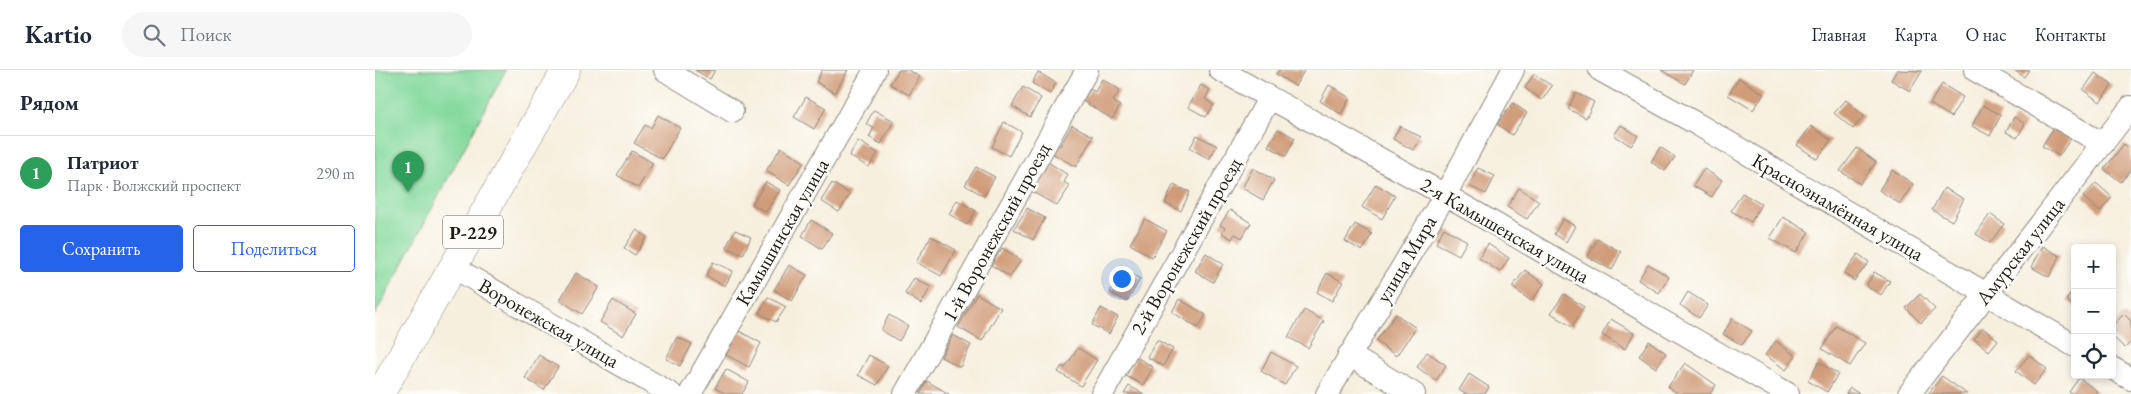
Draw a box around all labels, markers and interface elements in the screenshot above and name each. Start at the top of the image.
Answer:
search box [122,12,472,57]
text: Kartio [25,19,92,50]
icon: search [140,21,168,49]
text: Поиск [180,22,232,47]
text: Главная [1812,23,1866,46]
text: Карта [1894,23,1937,46]
text: О нас [1965,23,2007,46]
text: Контакты [2035,23,2106,46]
text: Рядом [20,89,79,116]
street label: 1-й Воронежский проезд [936,138,1056,326]
street label: Краснознамённая улица [1748,147,1928,267]
text: Патриот [67,150,138,175]
pin: 1 [392,151,424,192]
street label: 2-й Воронежский проезд [1125,153,1247,339]
street label: Камышинская улица [729,154,835,310]
text: 1 [32,163,40,184]
text: 290 m [316,163,355,184]
street label: 2-я Камышенская улица [1416,171,1594,289]
text: Парк · Волжский проспект [67,175,241,196]
street label: Амурская улица [1969,192,2070,311]
street label: улица Мира [1370,211,1442,307]
road number: Р-229 [443,216,503,248]
button: Сохранить [20,225,183,272]
button: Поделиться [193,225,355,272]
map controls [2071,244,2116,379]
button: + [2071,244,2116,289]
your location [1109,266,1135,292]
street label: Воронежская улица [474,272,624,374]
button: − [2071,289,2116,334]
button: locate [2071,334,2116,379]

